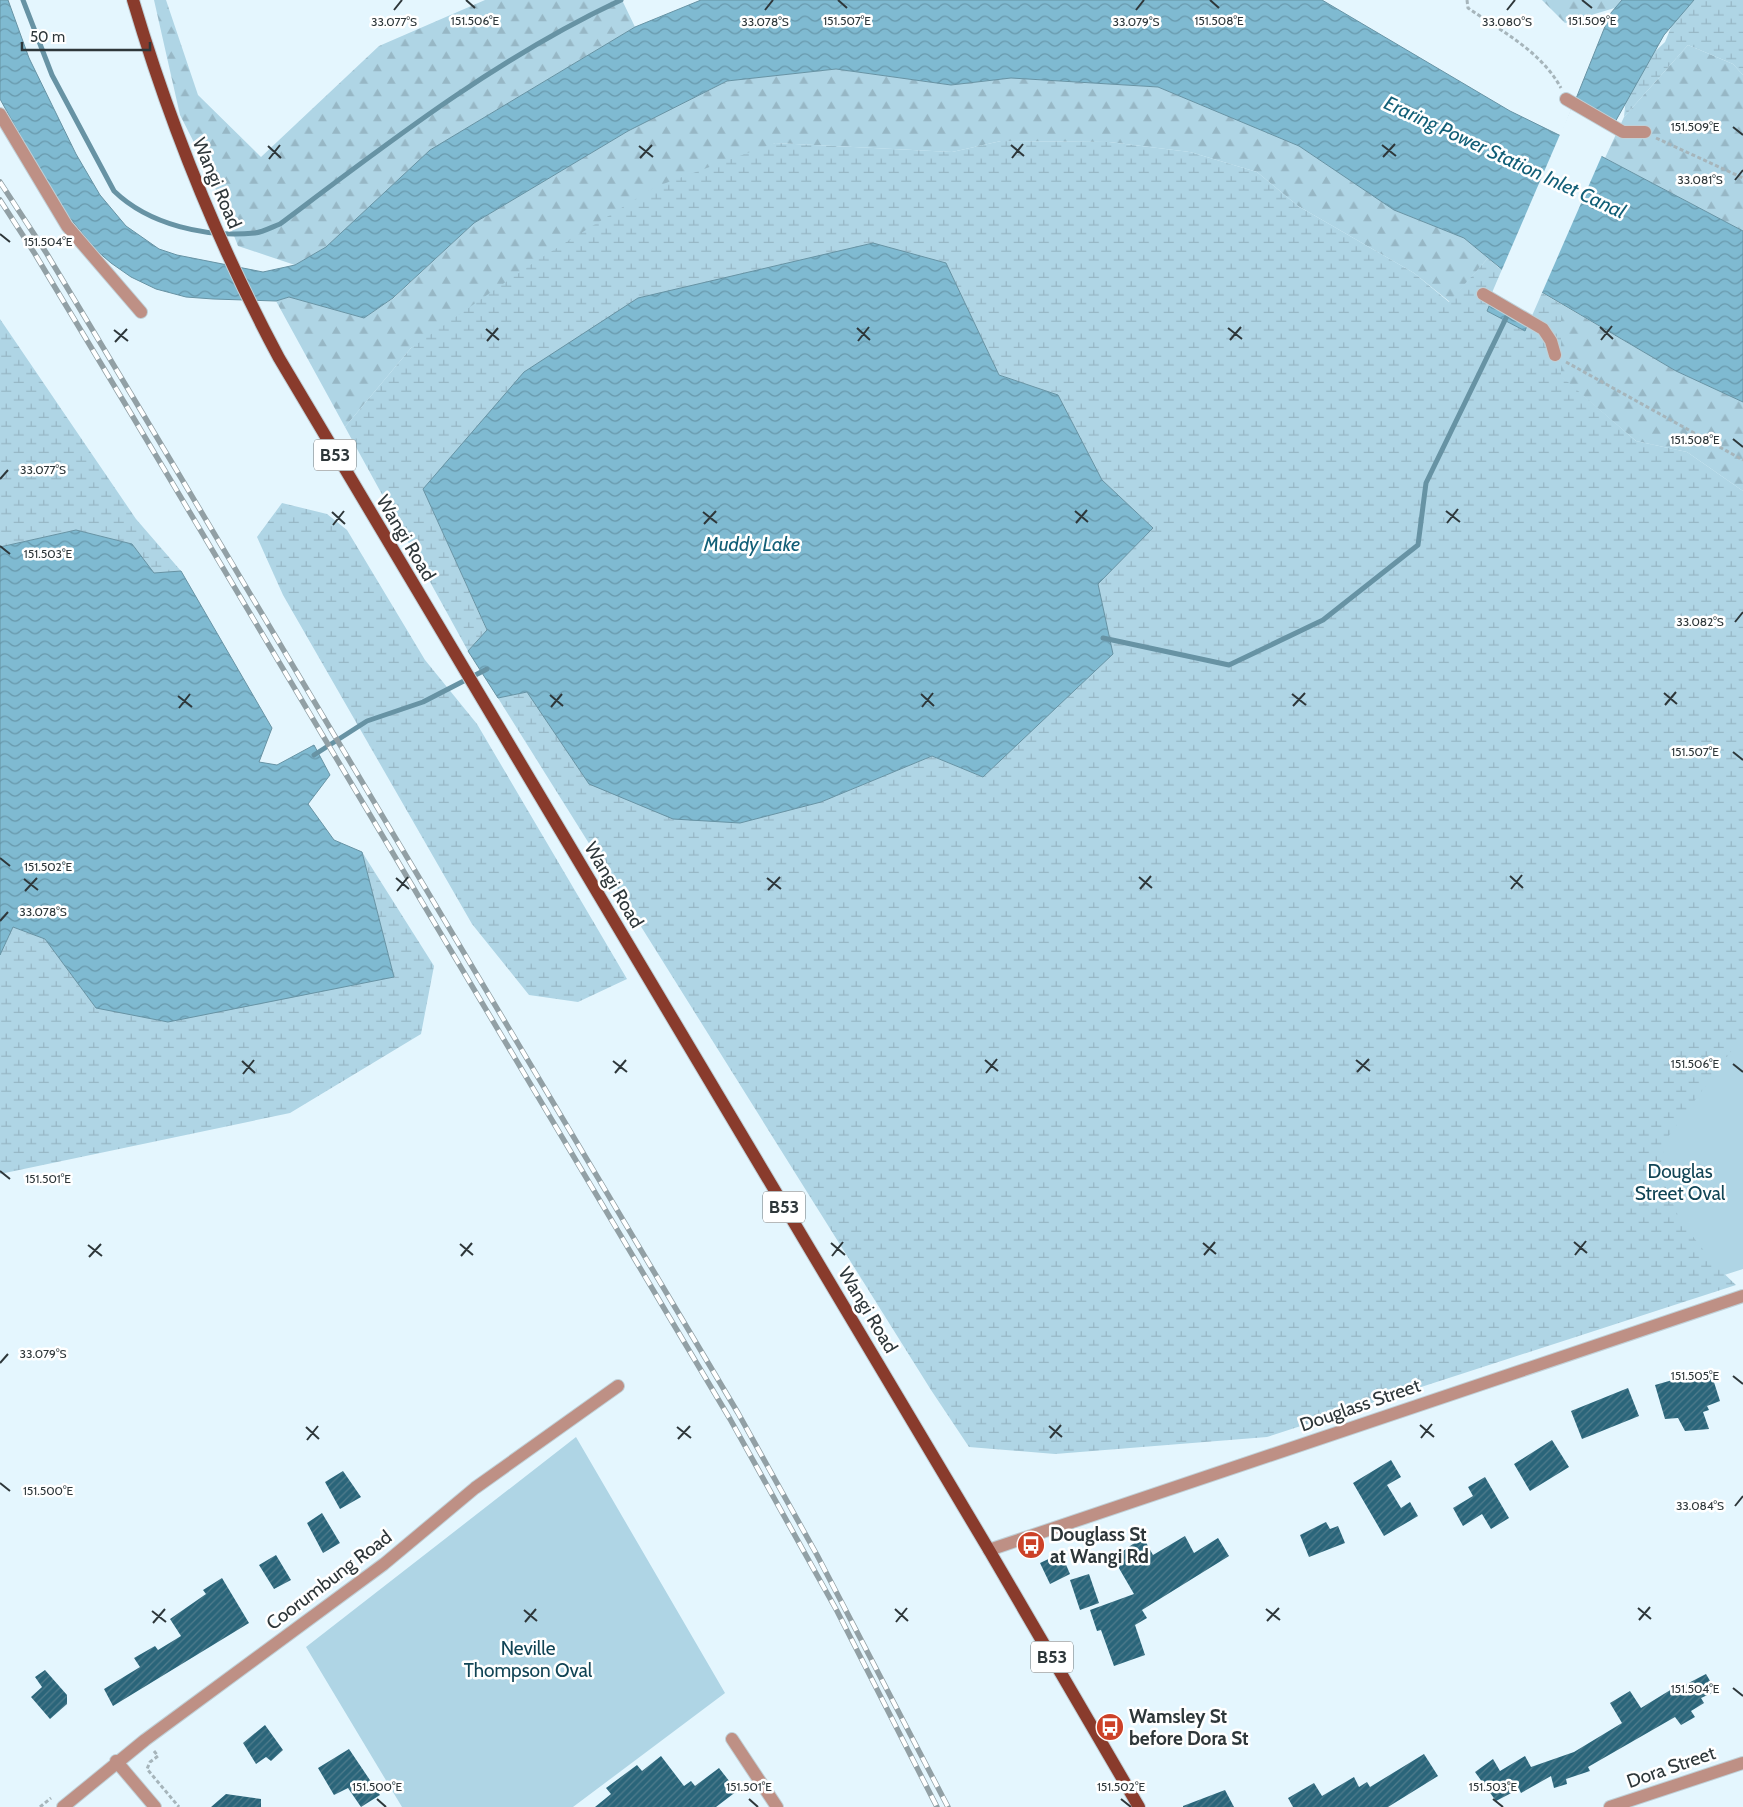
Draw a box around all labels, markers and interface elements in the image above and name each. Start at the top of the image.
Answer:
text: 151.506°E [451,13,500,28]
text: 151.507°E [823,13,871,28]
text: 151.508°E [1194,13,1244,28]
text: 151.509°E [1568,13,1617,28]
text: 33.077°S [371,14,417,29]
text: 33.078°S [741,14,789,29]
text: 33.079°S [1113,14,1159,29]
text: 33.080°S [1482,14,1532,29]
scale bar [22,20,150,52]
text: 50 m [30,28,65,46]
water label: Eraring Power Station Inlet Canal [1380,90,1630,224]
text: 151.509°E [1671,119,1720,134]
street label: Wangi Road [188,134,246,232]
text: 33.081°S [1677,172,1723,187]
text: 151.504°E [24,234,73,249]
text: 151.508°E [1670,432,1720,447]
road number: B53 [314,440,356,470]
text: 33.077°S [20,462,66,477]
street label: Wangi Road [371,491,441,585]
water label: Muddy Lake [703,532,800,556]
text: 151.503°E [24,546,73,561]
text: 33.082°S [1676,614,1724,629]
text: 151.507°E [1671,744,1719,759]
street label: Wangi Road [579,838,649,932]
text: 151.502°E [24,859,72,874]
text: 33.078°S [19,904,67,919]
text: 151.506°E [1671,1056,1720,1071]
park label: Douglas Street Oval [1635,1160,1726,1205]
text: 151.501°E [25,1171,71,1186]
road number: B53 [763,1192,805,1222]
street label: Wangi Road [833,1263,903,1357]
text: 33.079°S [20,1346,66,1361]
text: 151.505°E [1671,1368,1720,1383]
street label: Douglass Street [1297,1373,1424,1436]
text: 151.500°E [23,1483,73,1498]
text: 33.084°S [1676,1498,1724,1513]
place label: Douglass St at Wangi Rd [1050,1523,1149,1568]
street label: Coorumbung Road [262,1525,396,1635]
bus stop icon: Douglass St at Wangi Rd [1016,1530,1046,1560]
park label: Neville Thompson Oval [464,1637,593,1682]
road number: B53 [1031,1641,1073,1672]
text: 151.504°E [1671,1681,1720,1696]
place label: Wamsley St before Dora St [1129,1705,1249,1750]
bus stop icon: Wamsley St before Dora St [1095,1712,1125,1742]
street label: Dora Street [1624,1741,1719,1793]
text: 151.500°E [352,1779,402,1794]
text: 151.501°E [726,1779,772,1794]
text: 151.502°E [1097,1779,1145,1794]
text: 151.503°E [1469,1779,1518,1794]

